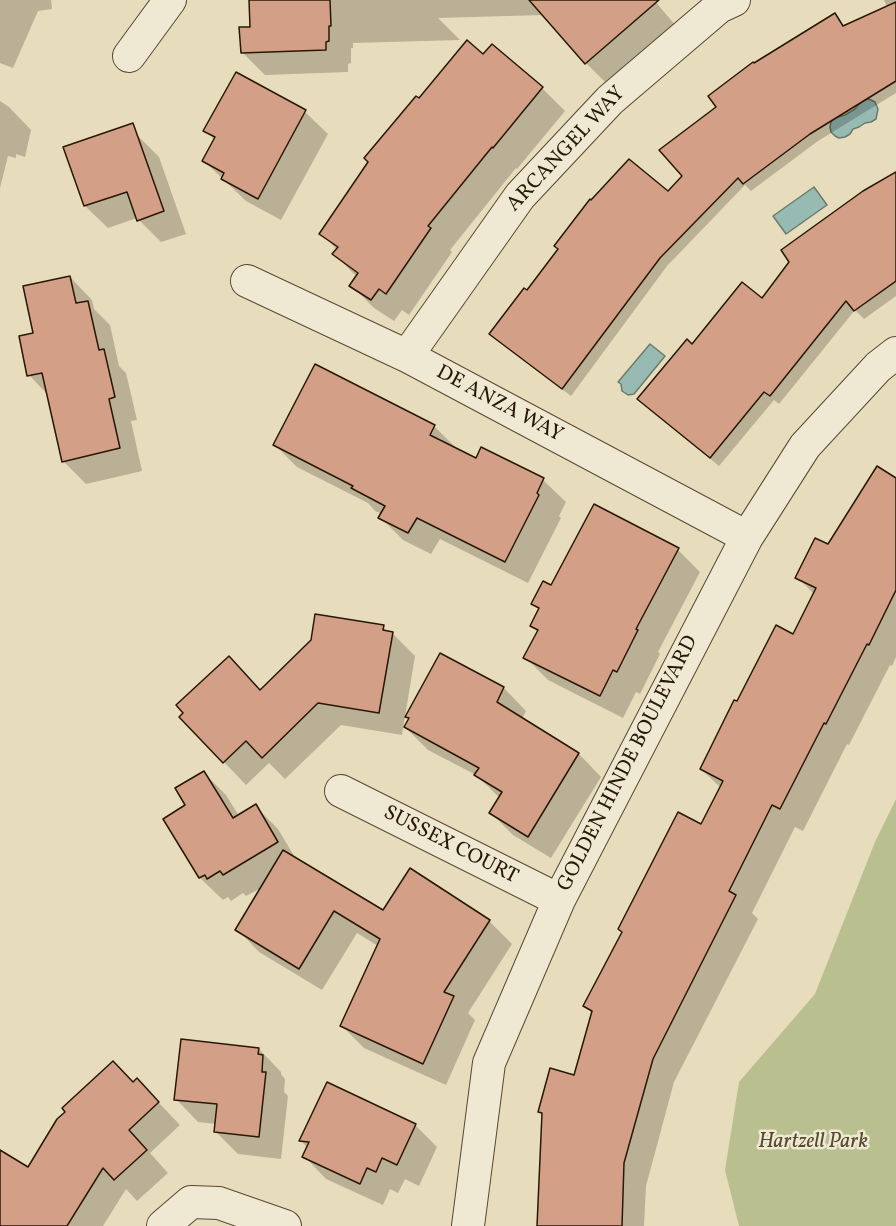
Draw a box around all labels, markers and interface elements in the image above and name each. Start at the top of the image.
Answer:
street label: ARCANGEL WAY [503,82,631,218]
street label: DE ANZA WAY [431,361,567,449]
street label: GOLDEN HINDE BOULEVARD [553,632,705,896]
street label: SUSSEX COURT [378,801,522,891]
park label: Hartzell Park [758,1130,868,1156]

